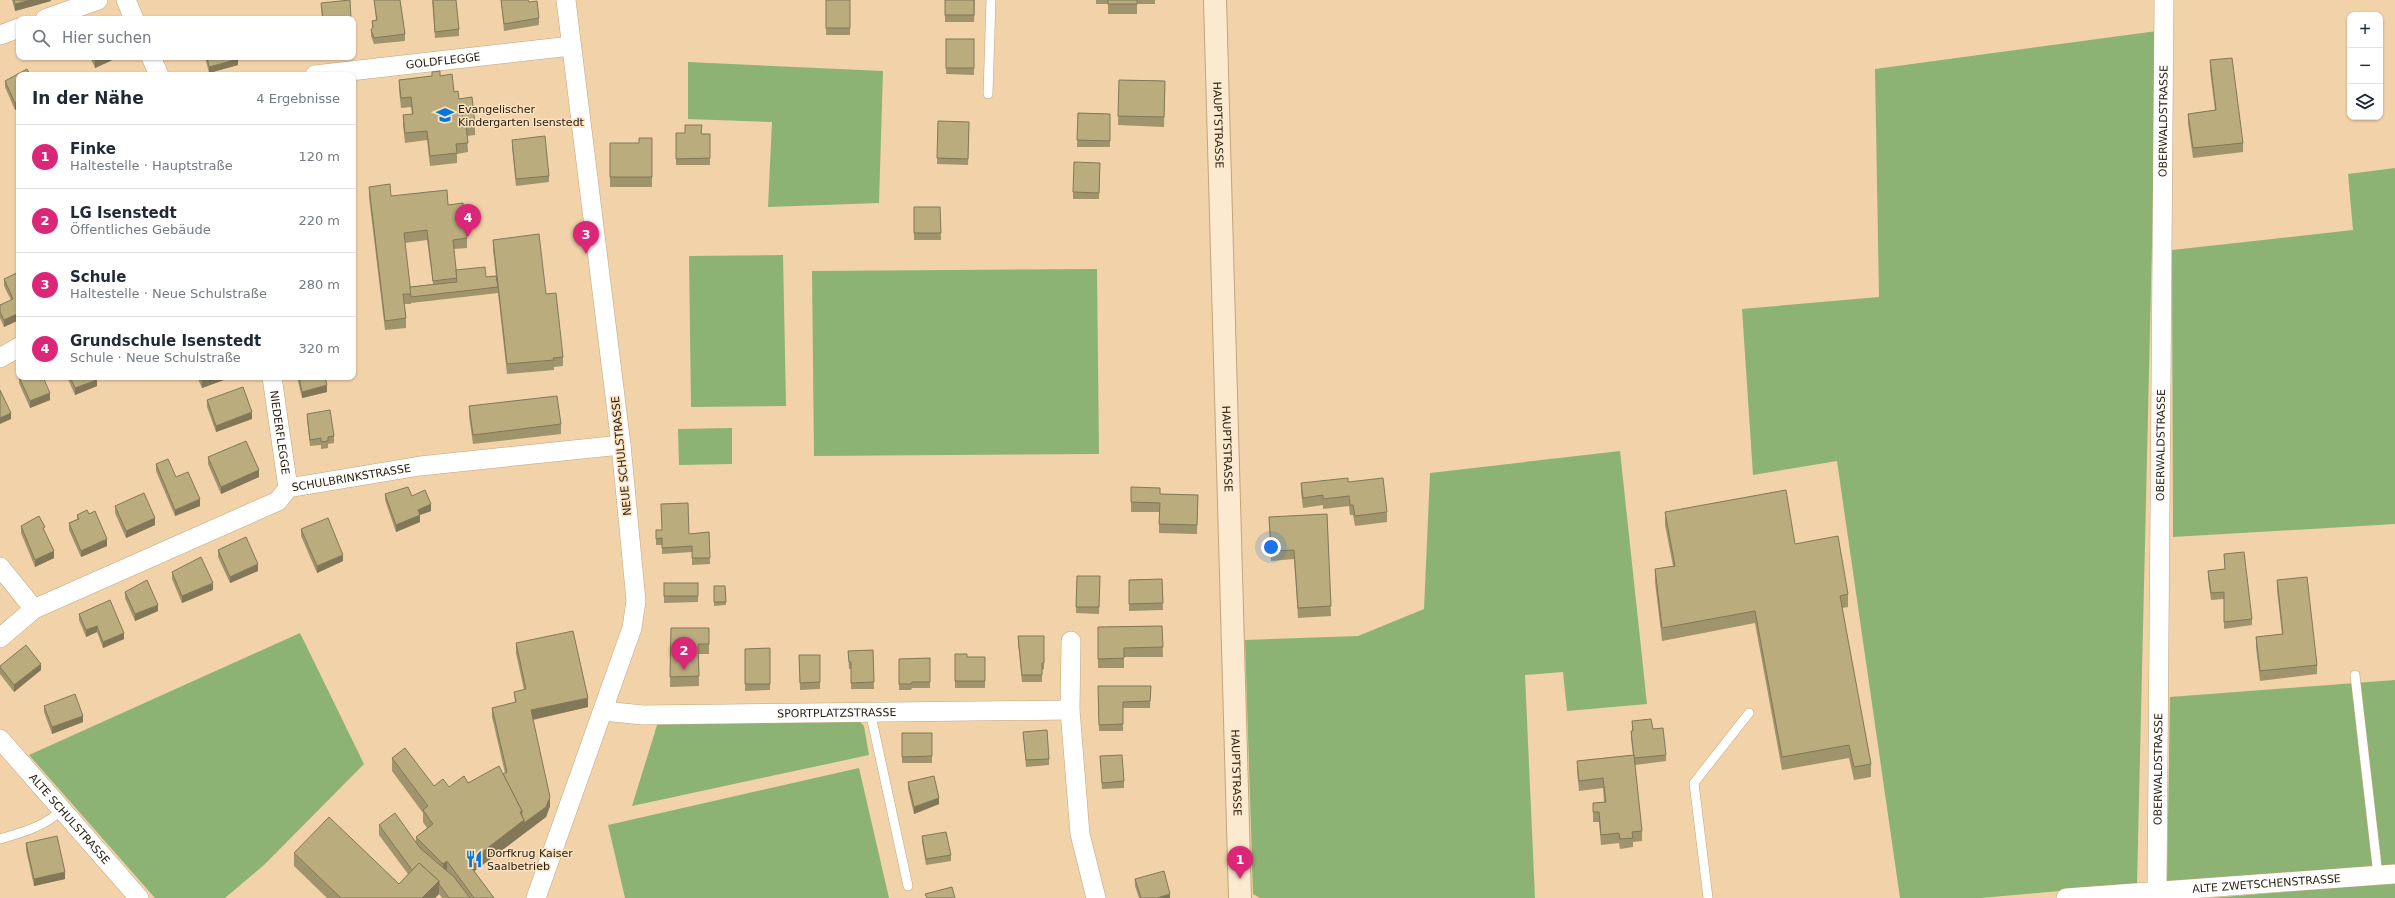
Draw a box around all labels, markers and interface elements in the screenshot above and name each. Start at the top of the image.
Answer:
map controls [2347,12,2383,120]
button: + [2347,12,2383,48]
search box [16,16,356,60]
icon: search [30,27,52,49]
text: Hier suchen [62,29,151,47]
button: − [2347,48,2383,84]
street label: GOLDFLEGGE [405,50,481,72]
street label: OBERWALDSTRASSE [2157,65,2170,177]
street label: HAUPTSTRASSE [1210,81,1226,168]
button: layers [2347,84,2383,120]
text: In der Nähe [32,88,144,108]
text: 4 Ergebnisse [256,91,340,106]
place label: Evangelischer Kindergarten Isenstedt [458,103,585,129]
school or university icon: Evangelischer Kindergarten Isenstedt [435,105,455,125]
text: Finke [70,140,116,158]
text: 1 [40,149,50,164]
text: 120 m [298,149,340,164]
text: Haltestelle · Hauptstraße [70,158,233,173]
text: LG Isenstedt [70,204,177,222]
pin: 4 [455,204,481,237]
text: 2 [40,213,50,228]
text: 220 m [298,213,340,228]
pin: 3 [573,221,599,254]
text: Öffentliches Gebäude [70,222,211,237]
text: Schule [70,268,126,286]
text: 3 [40,277,50,292]
text: 280 m [298,277,340,292]
text: Haltestelle · Neue Schulstraße [70,286,267,301]
text: Grundschule Isenstedt [70,332,261,350]
text: 4 [40,341,50,356]
text: 320 m [298,341,340,356]
text: Schule · Neue Schulstraße [70,350,241,365]
street label: OBERWALDSTRASSE [2154,389,2168,501]
street label: NIEDERFLEGGE [267,390,292,476]
street label: NEUE SCHULSTRASSE [609,395,634,516]
street label: HAUPTSTRASSE [1219,405,1235,492]
street label: SCHULBRINKSTRASSE [291,462,412,494]
your location [1261,537,1281,557]
pin: 2 [671,637,697,670]
street label: SPORTPLATZSTRASSE [777,706,897,720]
street label: OBERWALDSTRASSE [2152,713,2165,825]
street label: HAUPTSTRASSE [1228,729,1244,816]
street label: ALTE SCHULSTRASSE [26,771,112,867]
pin: 1 [1227,846,1253,879]
place label: Dorfkrug Kaiser Saalbetrieb [487,847,573,873]
restaurant icon: Dorfkrug Kaiser Saalbetrieb [464,849,484,869]
street label: ALTE ZWETSCHENSTRASSE [2192,872,2341,896]

